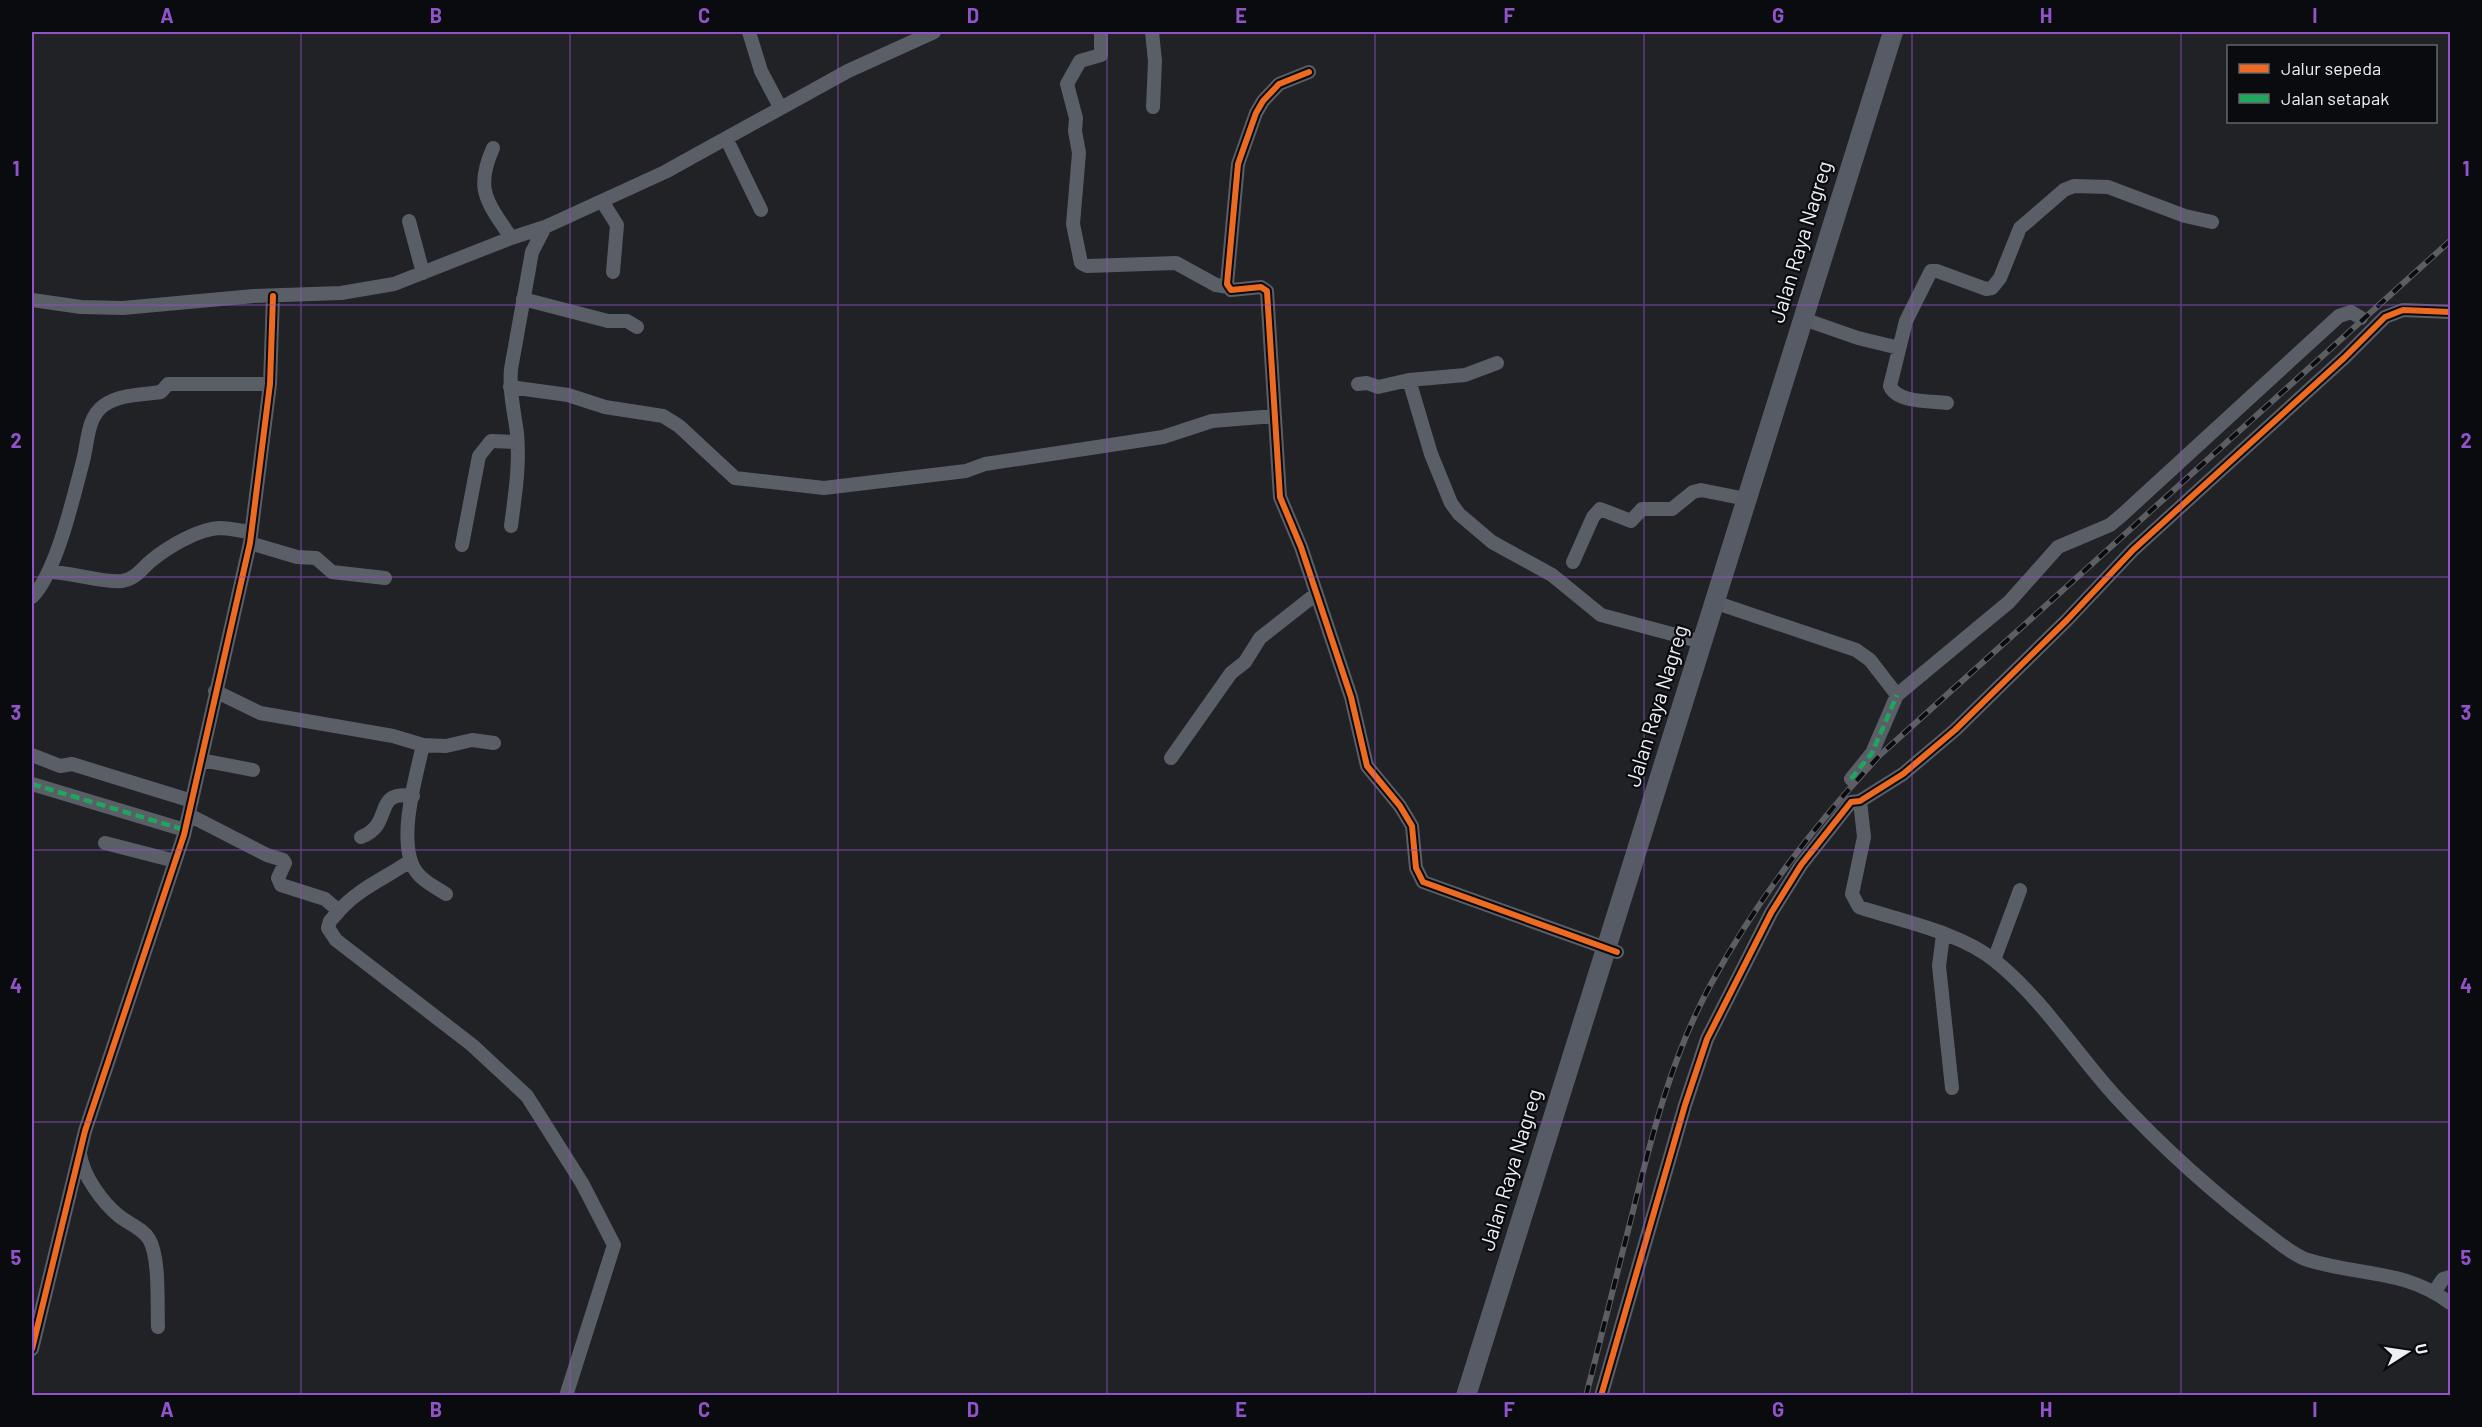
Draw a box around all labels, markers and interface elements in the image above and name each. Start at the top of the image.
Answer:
text: A [160,3,174,27]
text: B [430,3,442,27]
text: C [698,3,710,27]
text: D [967,3,979,27]
text: E [1235,3,1247,27]
text: F [1503,3,1515,27]
text: G [1772,3,1784,27]
text: H [2040,3,2052,27]
text: I [2312,3,2318,27]
legend [2227,45,2437,123]
text: Jalur sepeda [2281,57,2381,79]
text: Jalan setapak [2281,87,2389,109]
text: 1 [12,156,20,180]
text: 1 [2462,156,2470,180]
street label: Jalan Raya Nagreg [1763,158,1836,326]
text: 2 [10,428,22,452]
text: 2 [2460,428,2472,452]
street label: Jalan Raya Nagreg [1619,622,1692,790]
text: 3 [11,700,21,724]
text: 3 [2461,700,2471,724]
text: 4 [10,973,22,997]
text: 4 [2460,973,2472,997]
street label: Jalan Raya Nagreg [1473,1086,1546,1254]
text: 5 [11,1245,22,1269]
text: 5 [2461,1245,2472,1269]
north arrow [2377,1322,2437,1382]
text: U [2412,1342,2433,1356]
text: A [160,1397,174,1421]
text: B [430,1397,442,1421]
text: C [698,1397,710,1421]
text: D [967,1397,979,1421]
text: E [1235,1397,1247,1421]
text: F [1503,1397,1515,1421]
text: G [1772,1397,1784,1421]
text: H [2040,1397,2052,1421]
text: I [2312,1397,2318,1421]

